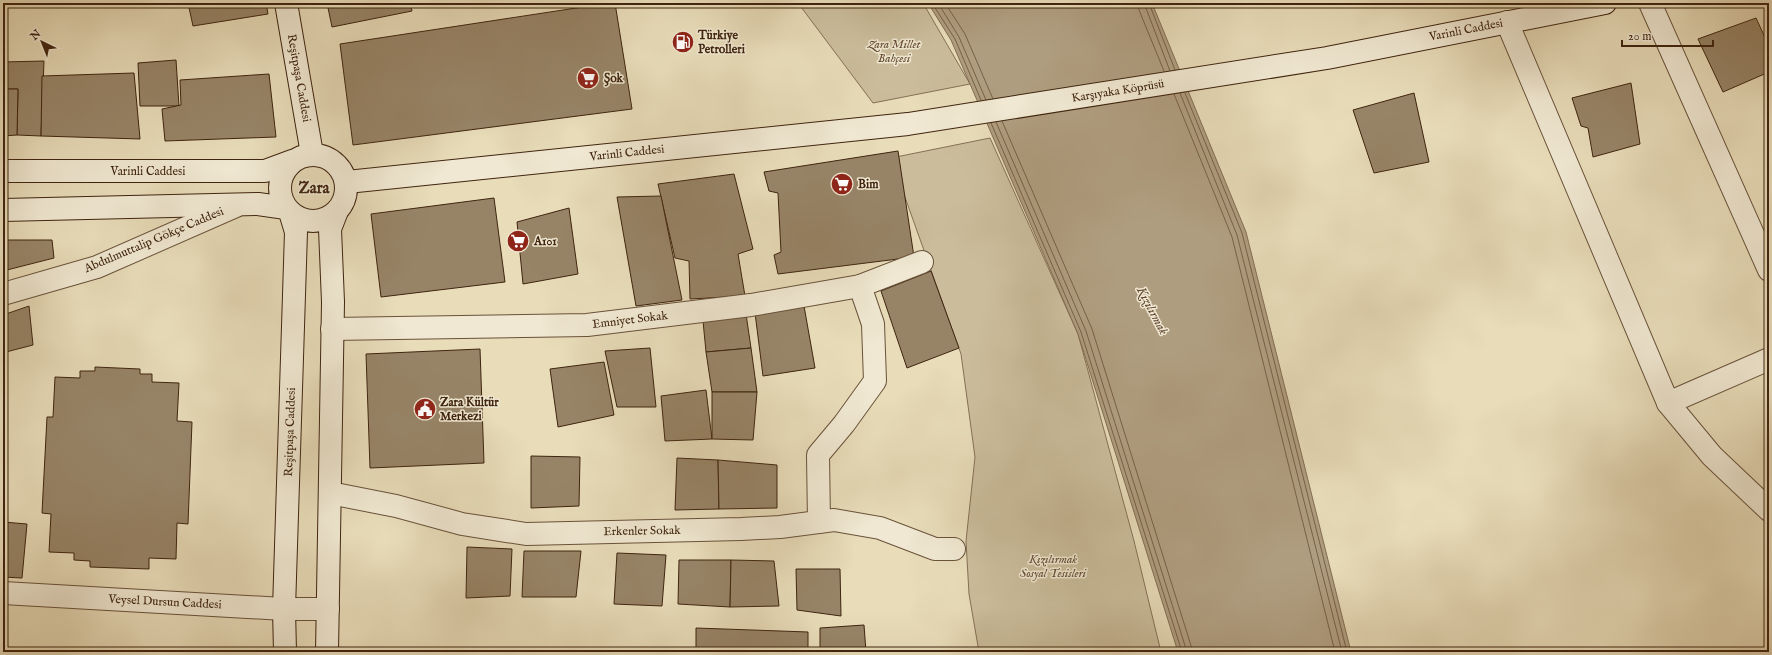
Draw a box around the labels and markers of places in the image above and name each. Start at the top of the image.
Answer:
place label: Türkiye Petrolleri [697,28,746,57]
fuel station icon: Türkiye Petrolleri [670,29,696,55]
supermarket icon: Şok [575,65,601,91]
place label: Şok [604,71,624,87]
supermarket icon: Bim [829,171,855,197]
place label: Bim [858,177,879,192]
supermarket icon: A101 [505,228,531,254]
place label: A101 [533,234,557,249]
place label: Zara Kültür Merkezi [440,395,499,424]
public building icon: Zara Kültür Merkezi [412,396,438,422]

